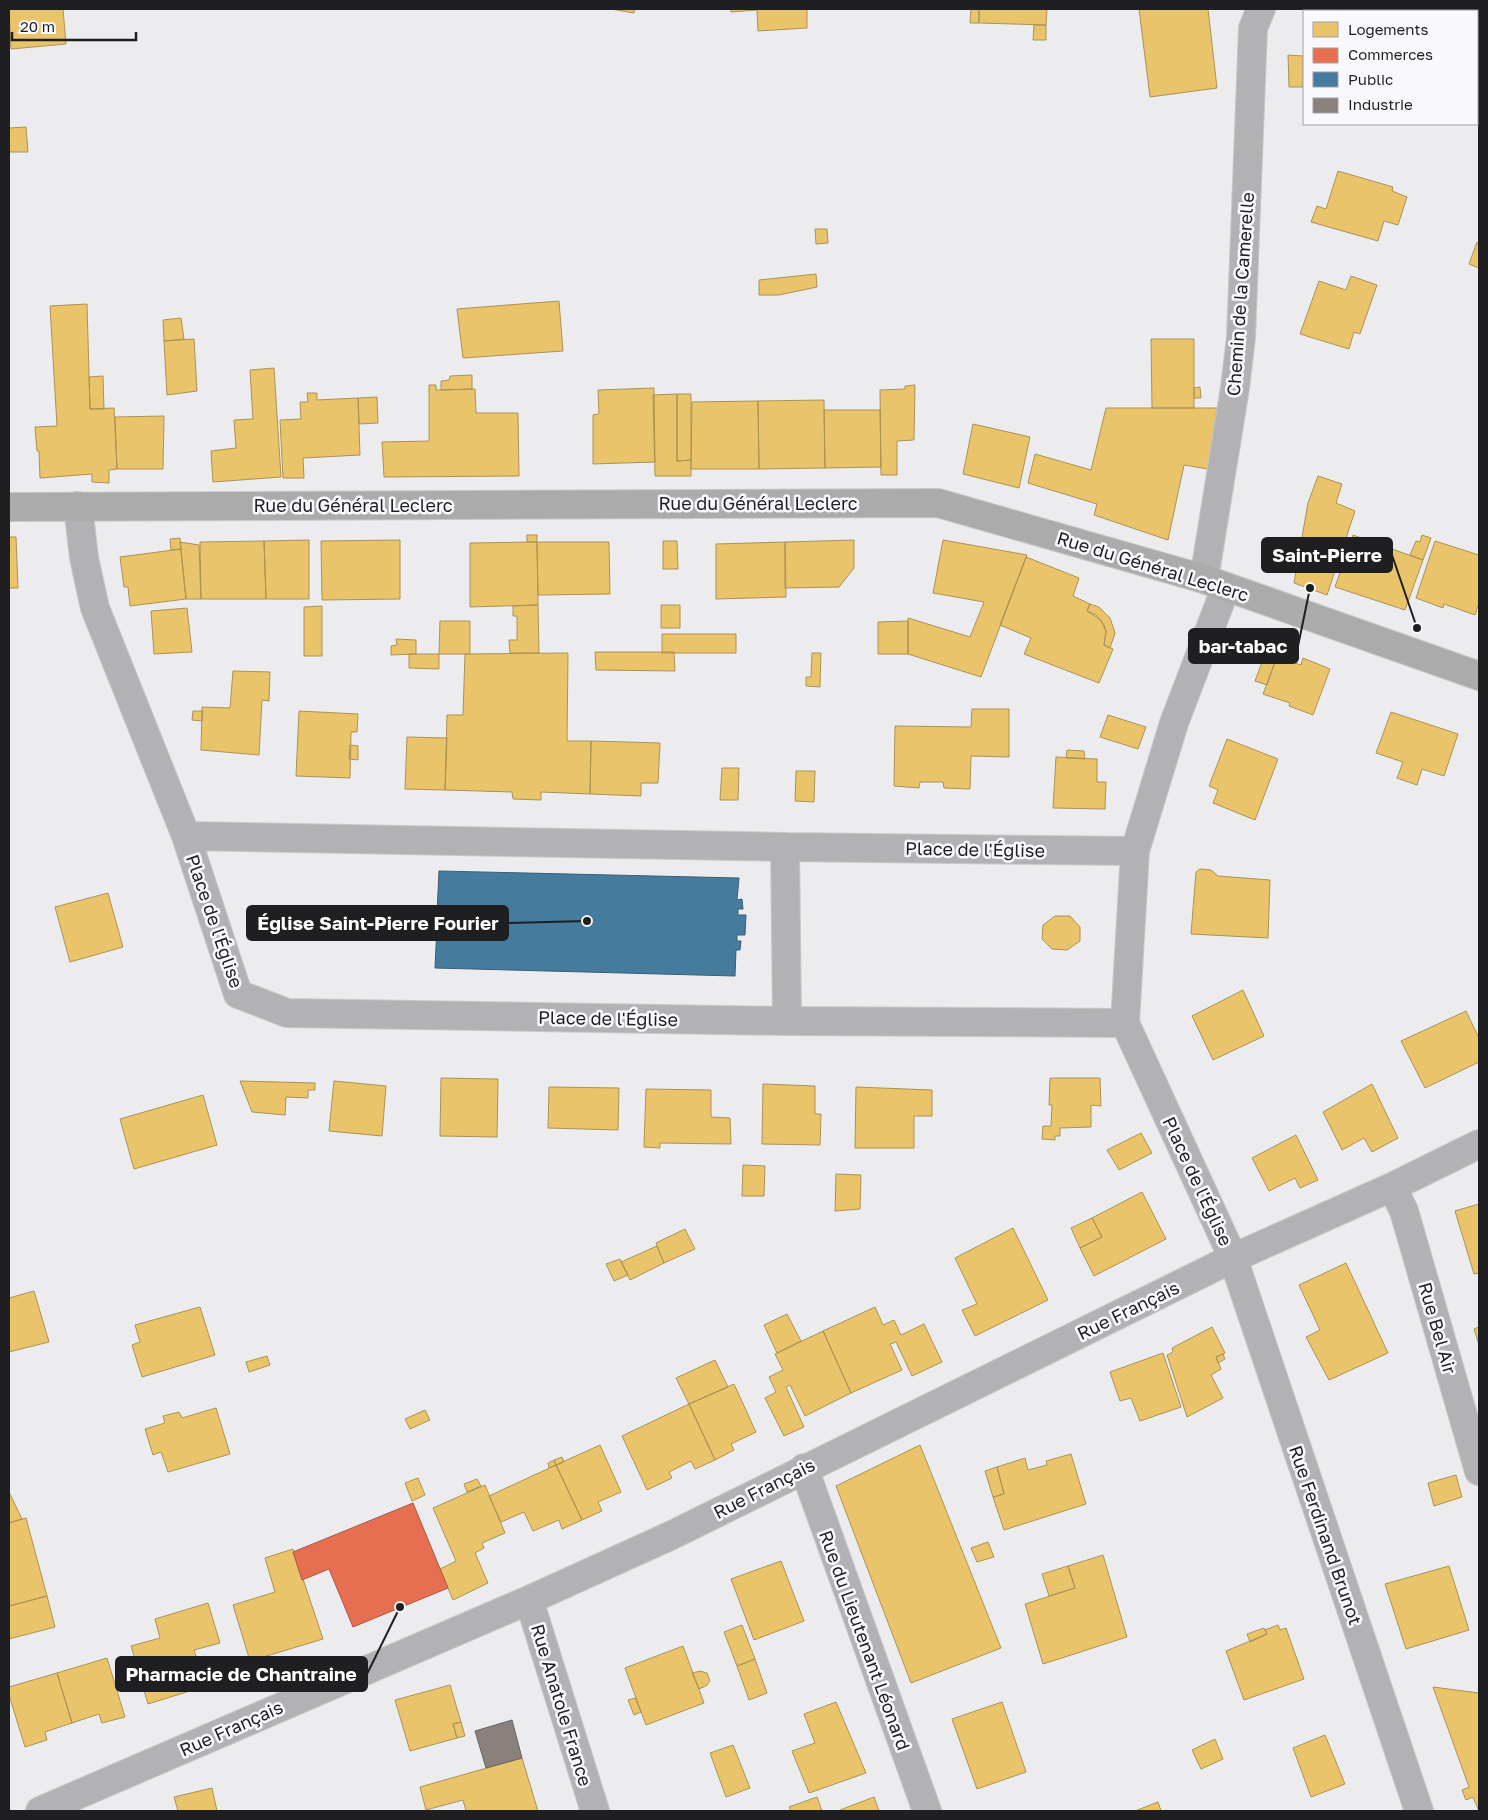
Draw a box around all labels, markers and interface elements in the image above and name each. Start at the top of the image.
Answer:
scale bar [12,10,136,42]
legend [1303,10,1478,125]
text: 20 m [20,17,55,35]
text: Logements [1348,20,1428,38]
text: Commerces [1348,45,1433,63]
text: Public [1348,70,1393,88]
text: Industrie [1348,95,1413,113]
street label: Chemin de la Camerelle [1222,191,1258,397]
street label: Rue du Général Leclerc [658,492,858,514]
street label: Rue du Général Leclerc [253,494,453,516]
street label: Rue du Général Leclerc [1055,526,1252,606]
callout: Saint-Pierre [1262,538,1392,572]
text: Saint-Pierre [1272,543,1382,566]
callout: bar-tabac [1189,629,1298,663]
text: bar-tabac [1199,634,1287,657]
street label: Place de l'Église [905,837,1045,861]
street label: Place de l'Église [182,851,248,991]
callout: Église Saint-Pierre Fourier [247,906,508,940]
text: Église Saint-Pierre Fourier [257,911,499,934]
street label: Place de l'Église [538,1006,678,1030]
street label: Place de l'Église [1158,1113,1238,1249]
street label: Rue Français [1073,1276,1183,1344]
street label: Rue Bel Air [1414,1280,1462,1376]
street label: Rue Ferdinand Brunot [1285,1442,1367,1628]
street label: Rue Français [710,1453,818,1523]
street label: Rue du Lieutenant Léonard [815,1527,915,1753]
street label: Rue Anatole France [527,1621,597,1789]
callout: Pharmacie de Chantraine [116,1657,367,1691]
text: Pharmacie de Chantraine [125,1662,357,1685]
street label: Rue Français [176,1695,286,1761]

